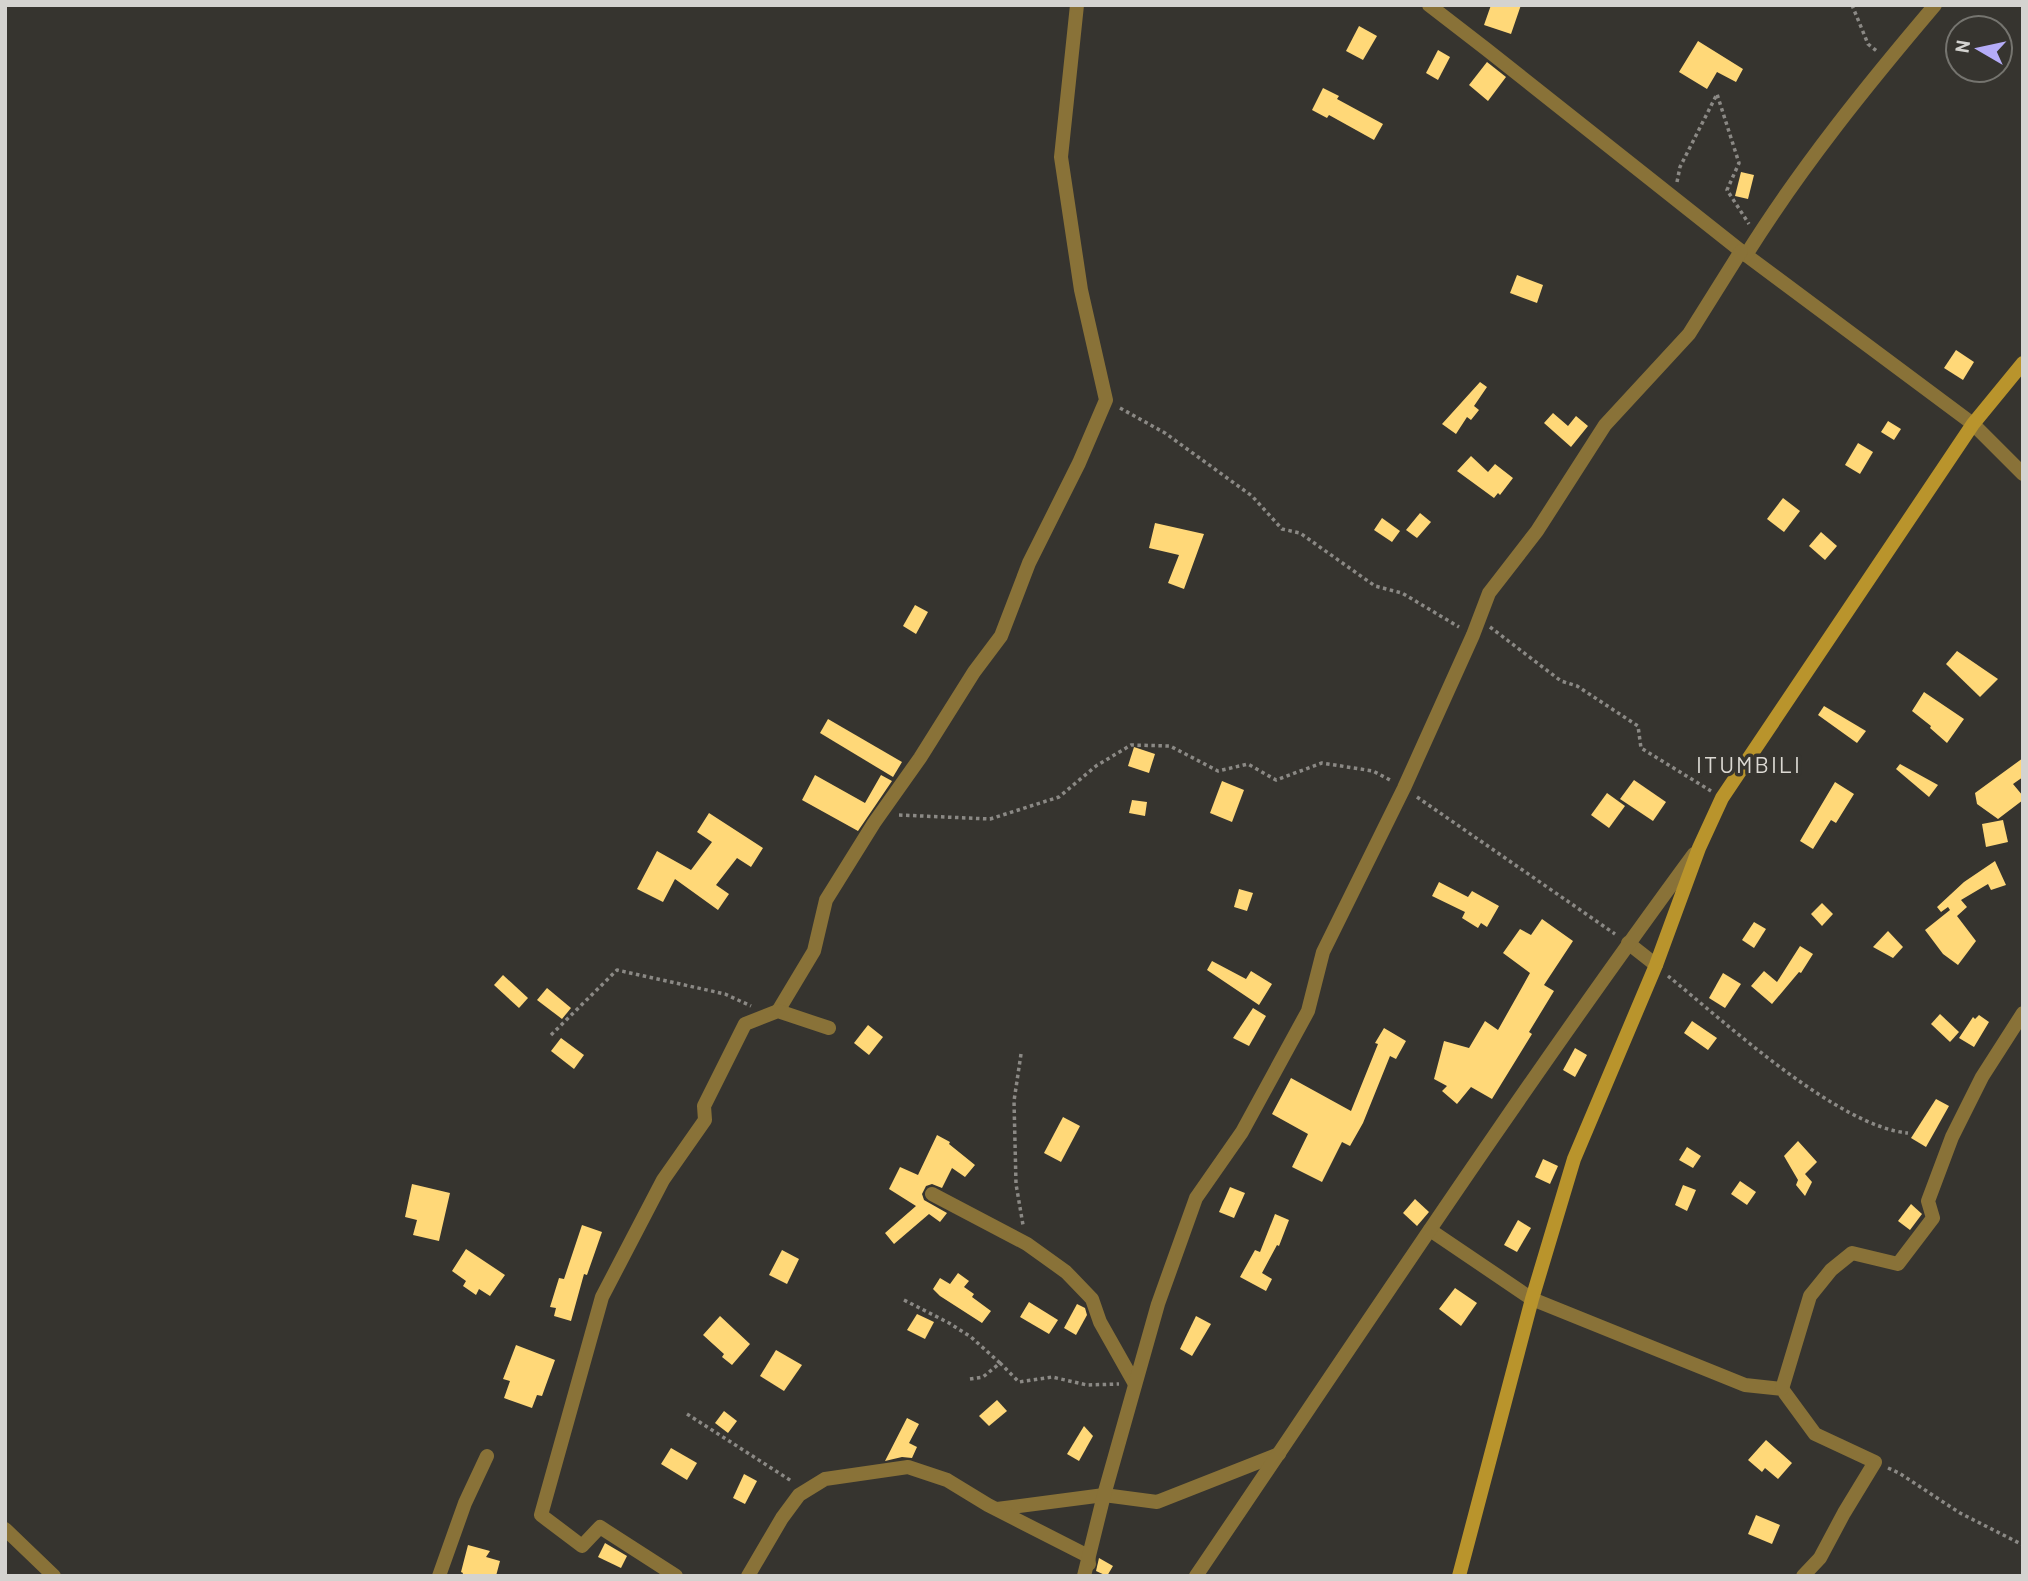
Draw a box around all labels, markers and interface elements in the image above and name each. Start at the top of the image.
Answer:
north arrow [1944,14,2014,84]
text: N [1949,38,1974,54]
district label: ITUMBILI [1696,750,1802,778]

